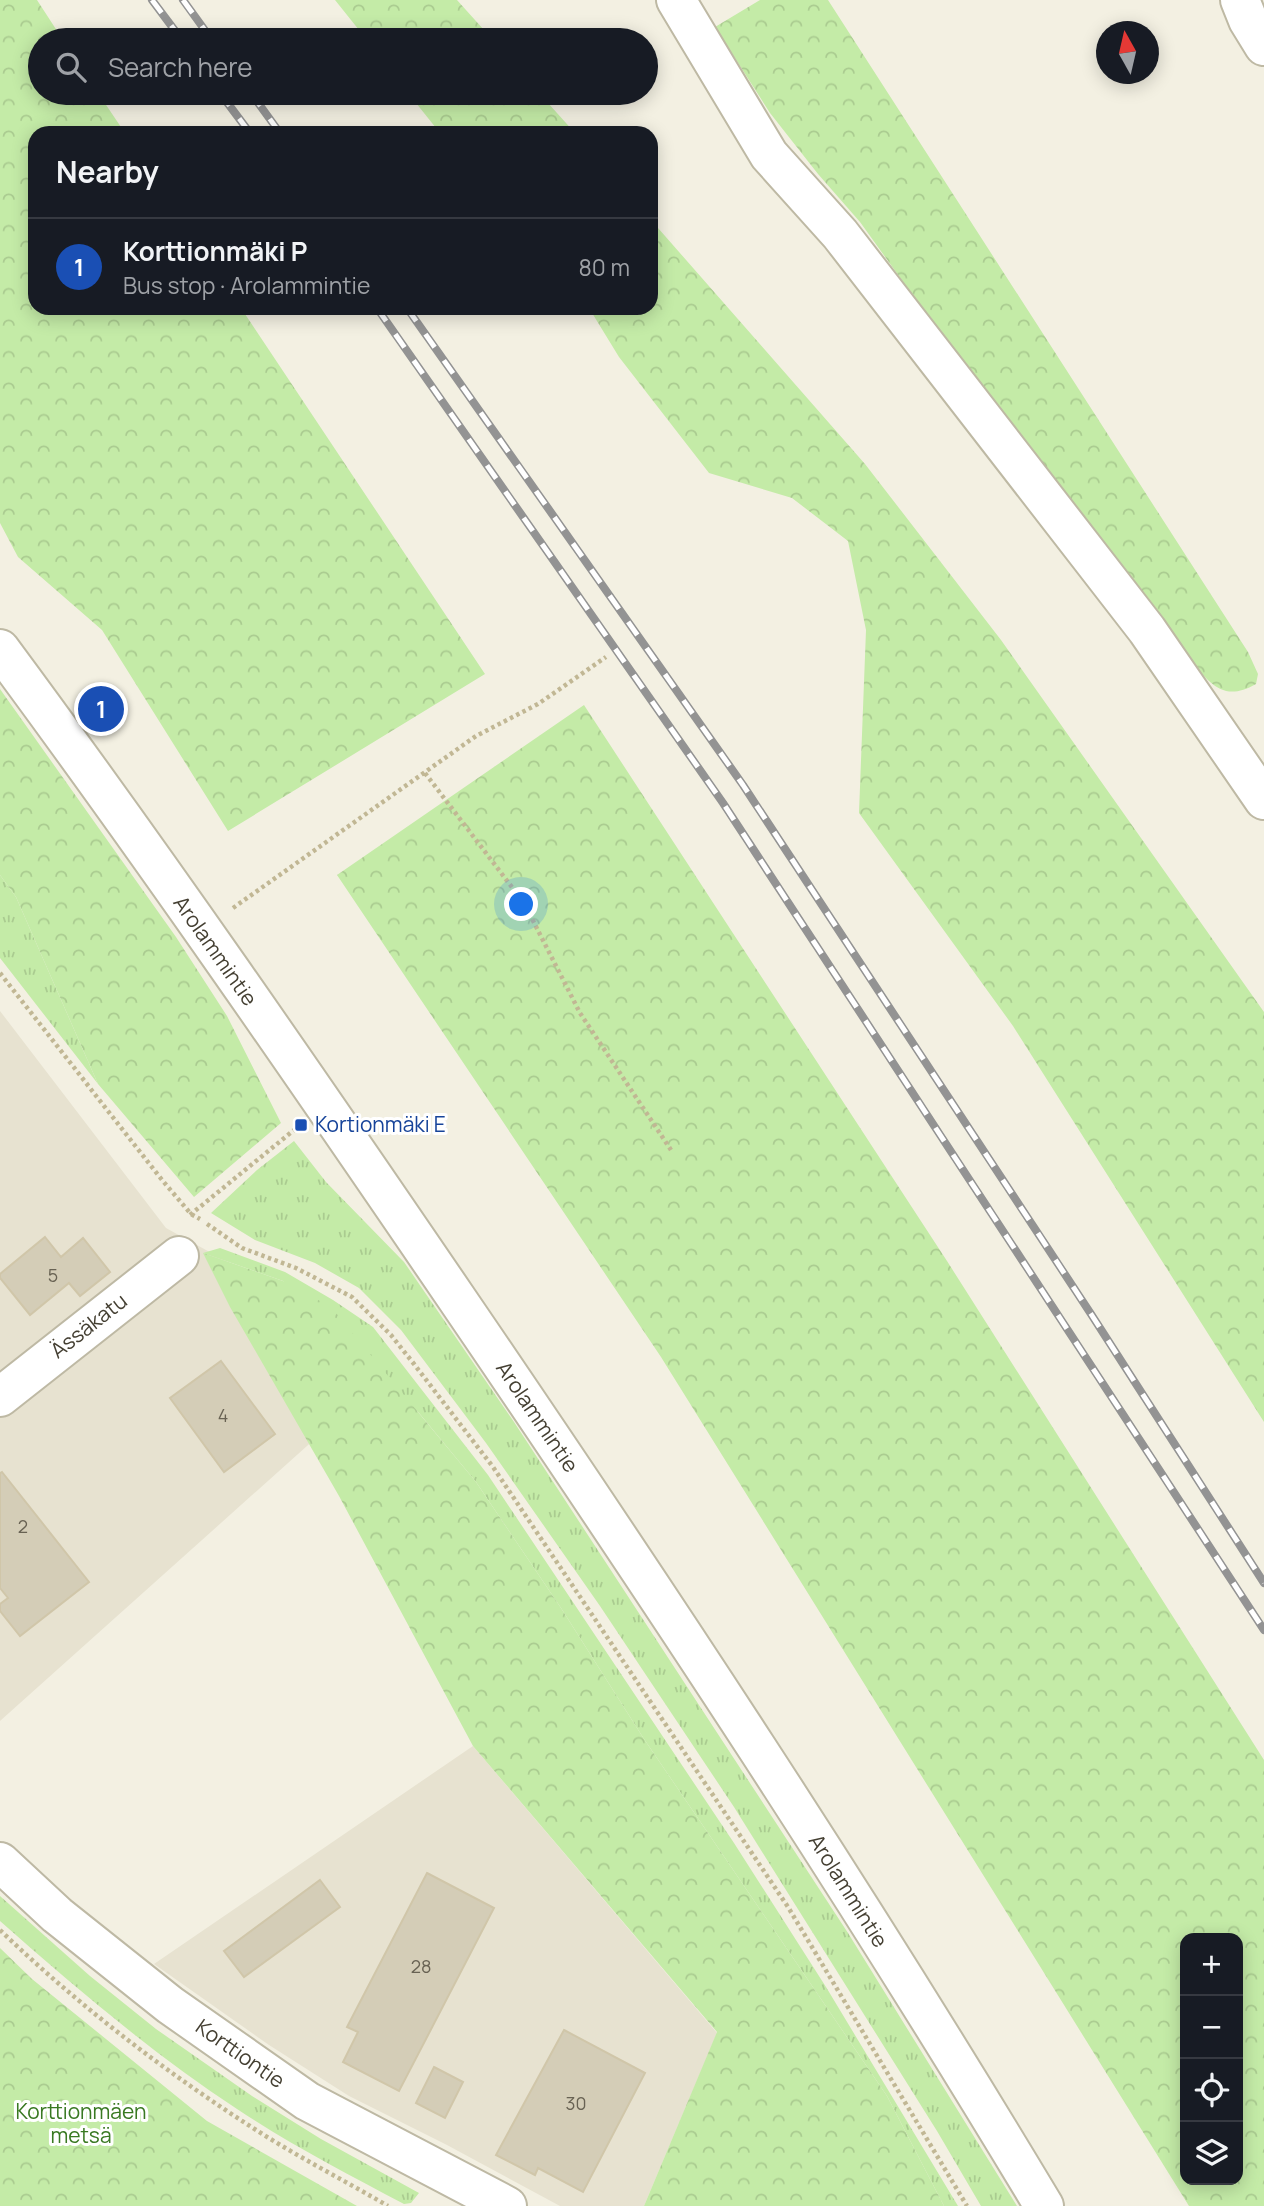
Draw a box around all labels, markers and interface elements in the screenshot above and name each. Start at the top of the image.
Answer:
north arrow [1096,21,1159,84]
search box [28,28,658,105]
icon: search [52,48,90,86]
text: Search here [108,49,253,85]
text: Nearby [56,151,159,192]
text: Korttionmäki P [123,233,307,269]
text: 1 [74,251,84,283]
text: 80 m [579,251,630,283]
text: Bus stop · Arolammintie [123,269,370,301]
pin: 1 [78,683,124,735]
your location [504,887,538,921]
street label: Arolammintie [168,890,264,1011]
place label: Kortionmäki E [315,1110,446,1138]
marker: Kortionmäki E [293,1117,309,1133]
house number: 5 [48,1263,58,1287]
street label: Ässäkatu [44,1286,132,1364]
street label: Arolammintie [490,1355,585,1477]
house number: 4 [218,1403,228,1427]
house number: 2 [18,1514,28,1538]
street label: Arolammintie [803,1829,895,1952]
map controls [1180,1933,1243,2185]
button: + [1180,1933,1243,1996]
house number: 28 [411,1954,431,1978]
button: − [1180,1996,1243,2059]
street label: Korttiontie [191,2012,291,2094]
button: locate [1180,2059,1243,2122]
house number: 30 [566,2091,586,2115]
park label: Korttionmäen metsä [16,2097,146,2149]
button: layers [1180,2122,1243,2185]

